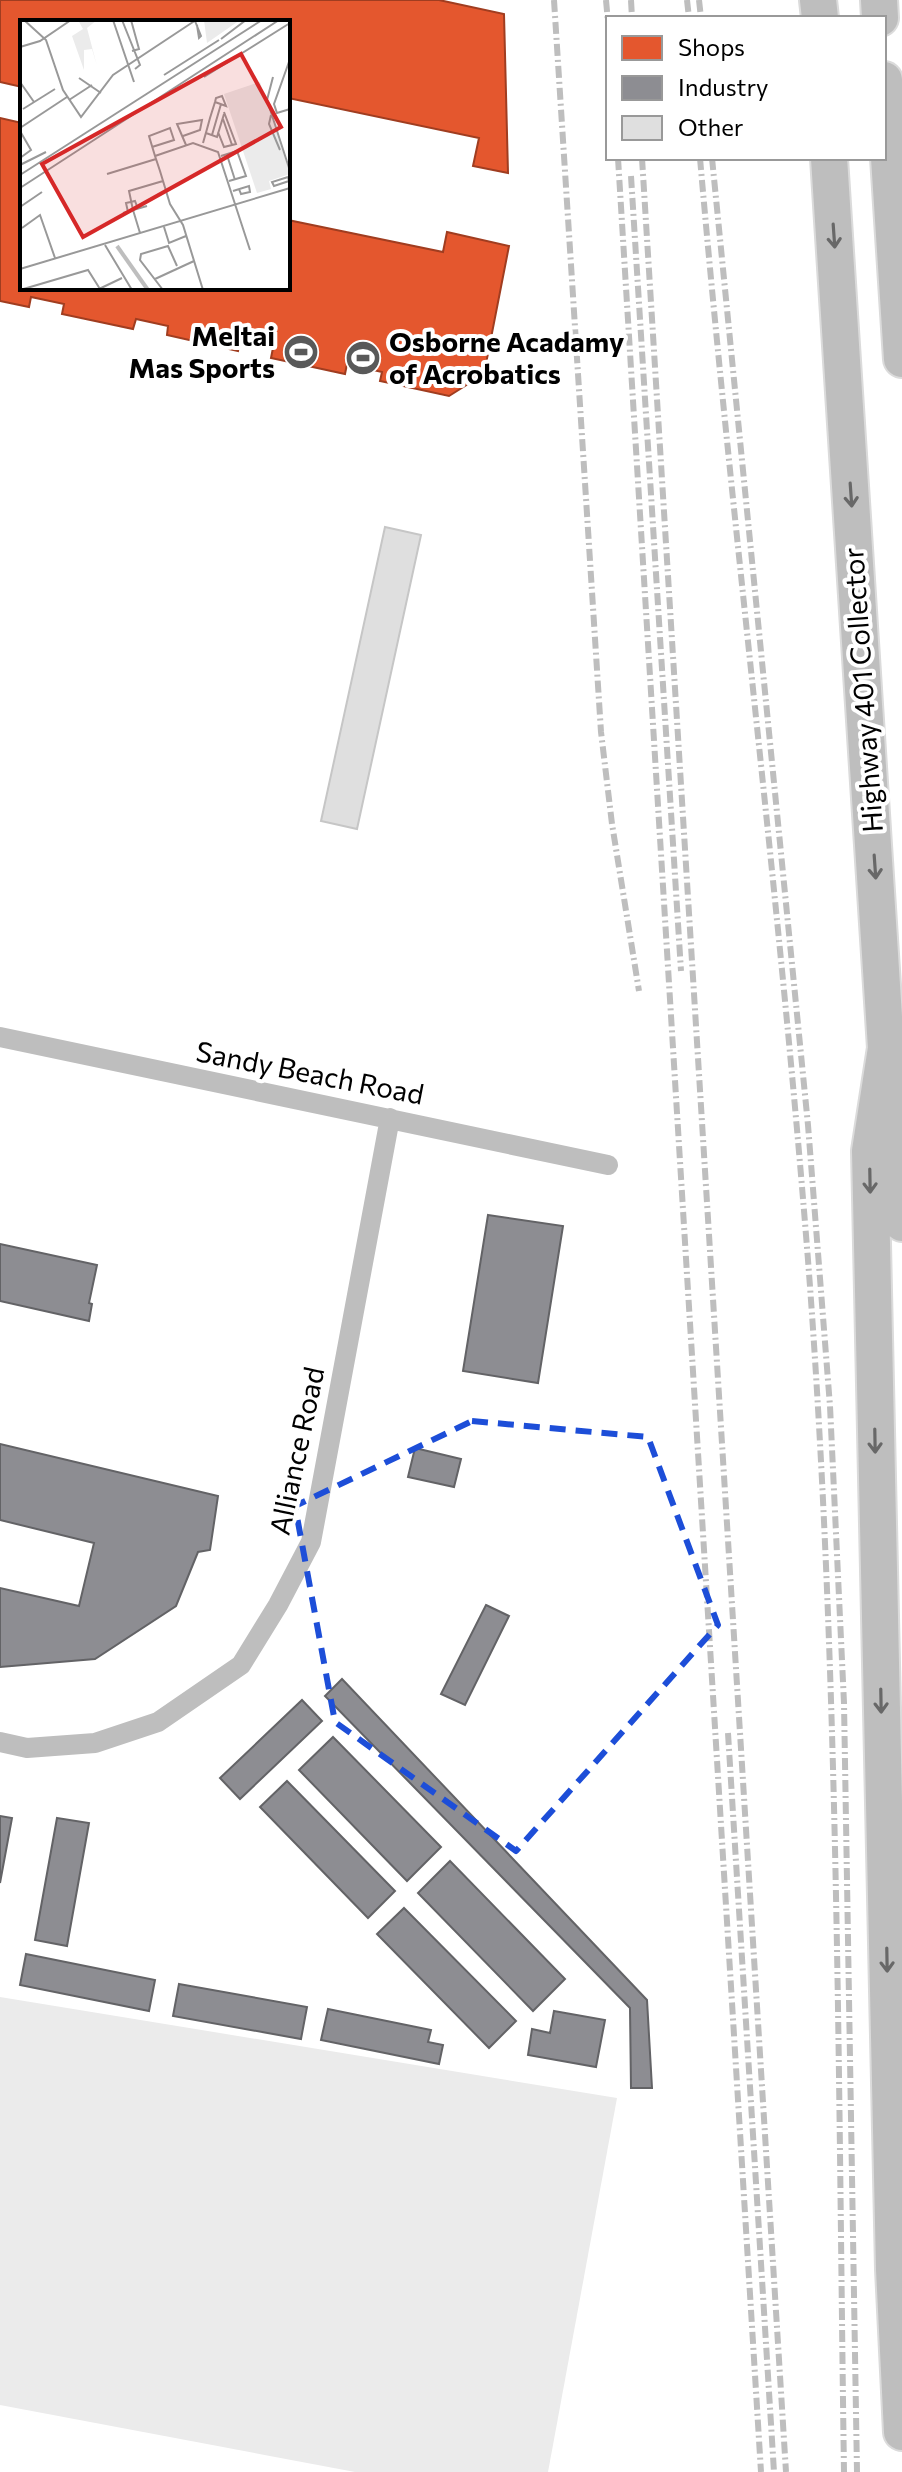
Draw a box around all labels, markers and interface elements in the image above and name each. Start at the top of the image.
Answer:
legend [606,16,886,160]
inset map [20,20,290,290]
text: Shops [678,32,745,61]
text: Industry [678,72,768,101]
text: Other [678,112,744,141]
one-way arrow [827,222,842,249]
place label: Meltai Mas Sports [129,318,275,384]
place label: Osborne Acadamy of Acrobatics [389,324,624,390]
sports icon: Meltai Mas Sports [282,333,320,371]
sports icon: Osborne Acadamy of Acrobatics [344,339,382,377]
one-way arrow [843,481,858,508]
street label: Highway 401 Collector [835,546,889,834]
one-way arrow [868,853,883,879]
street label: Sandy Beach Road [193,1033,427,1111]
one-way arrow [862,1167,878,1194]
street label: Alliance Road [262,1364,330,1538]
one-way arrow [867,1427,883,1454]
one-way arrow [873,1687,888,1714]
one-way arrow [879,1946,894,1973]

